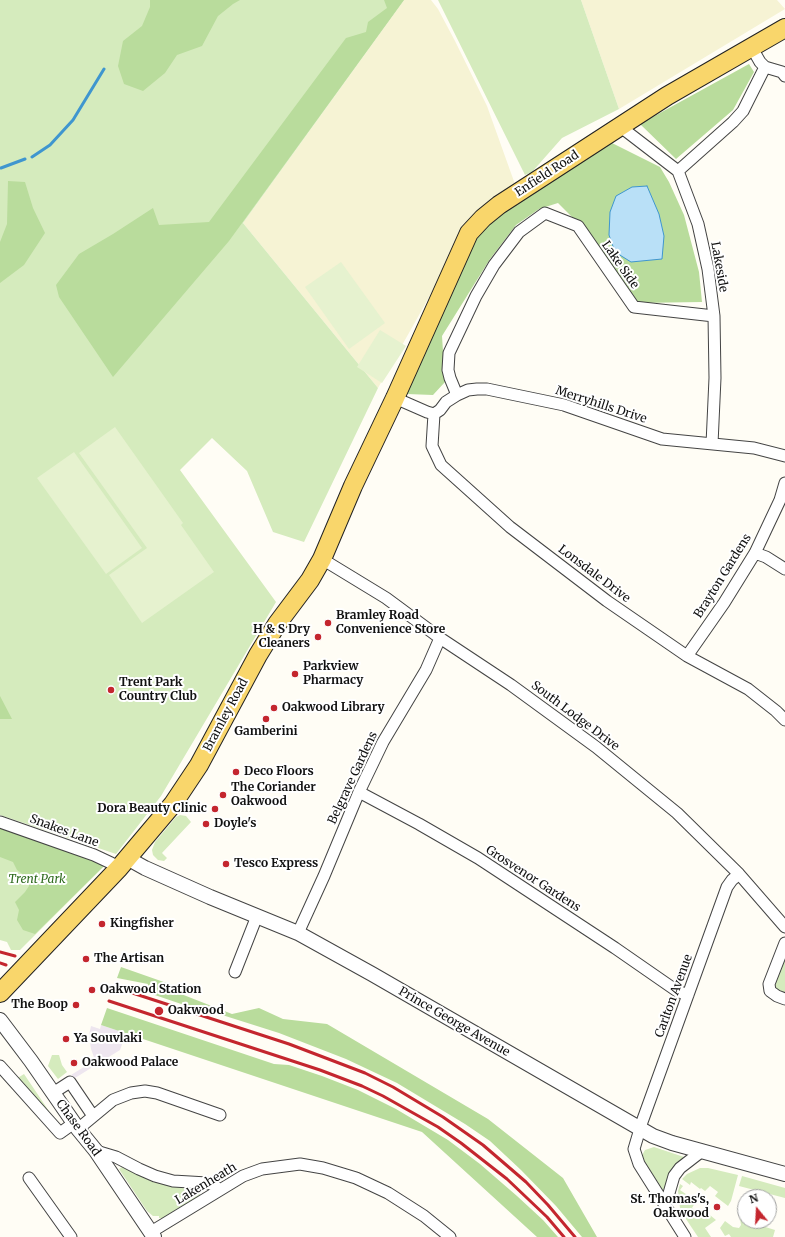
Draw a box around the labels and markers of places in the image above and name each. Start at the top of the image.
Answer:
place label: Bramley Road Convenience Store [336,609,445,637]
marker: Bramley Road Convenience Store [323,618,333,628]
place label: H & S Dry Cleaners [253,623,310,651]
marker: H & S Dry Cleaners [313,632,323,642]
place label: Parkview Pharmacy [303,660,363,688]
marker: Parkview Pharmacy [290,669,300,679]
place label: Trent Park Country Club [119,676,197,704]
marker: Trent Park Country Club [106,685,116,695]
place label: Oakwood Library [282,701,385,715]
marker: Oakwood Library [269,703,279,713]
marker: Gamberini [261,714,271,724]
place label: Gamberini [234,725,298,739]
place label: Deco Floors [244,765,314,779]
marker: Deco Floors [231,767,241,777]
place label: The Coriander Oakwood [231,781,316,809]
marker: The Coriander Oakwood [218,790,228,800]
place label: Dora Beauty Clinic [97,802,207,816]
marker: Dora Beauty Clinic [210,804,220,814]
place label: Doyle's [214,817,256,831]
marker: Doyle's [201,819,211,829]
place label: Tesco Express [234,857,318,871]
marker: Tesco Express [221,859,231,869]
place label: Kingfisher [110,917,174,931]
marker: Kingfisher [97,919,107,929]
place label: The Artisan [94,952,164,966]
marker: The Artisan [81,954,91,964]
place label: Oakwood Station [100,983,201,997]
marker: Oakwood Station [87,985,97,995]
place label: The Boop [11,998,68,1012]
marker: The Boop [71,1000,81,1010]
place label: Oakwood [168,1004,224,1018]
marker: Oakwood [153,1005,165,1017]
place label: Ya Souvlaki [74,1032,142,1046]
marker: Ya Souvlaki [61,1034,71,1044]
place label: Oakwood Palace [82,1056,178,1070]
marker: Oakwood Palace [69,1058,79,1068]
place label: St. Thomas's, Oakwood [630,1193,709,1221]
marker: St. Thomas's, Oakwood [712,1202,722,1212]

